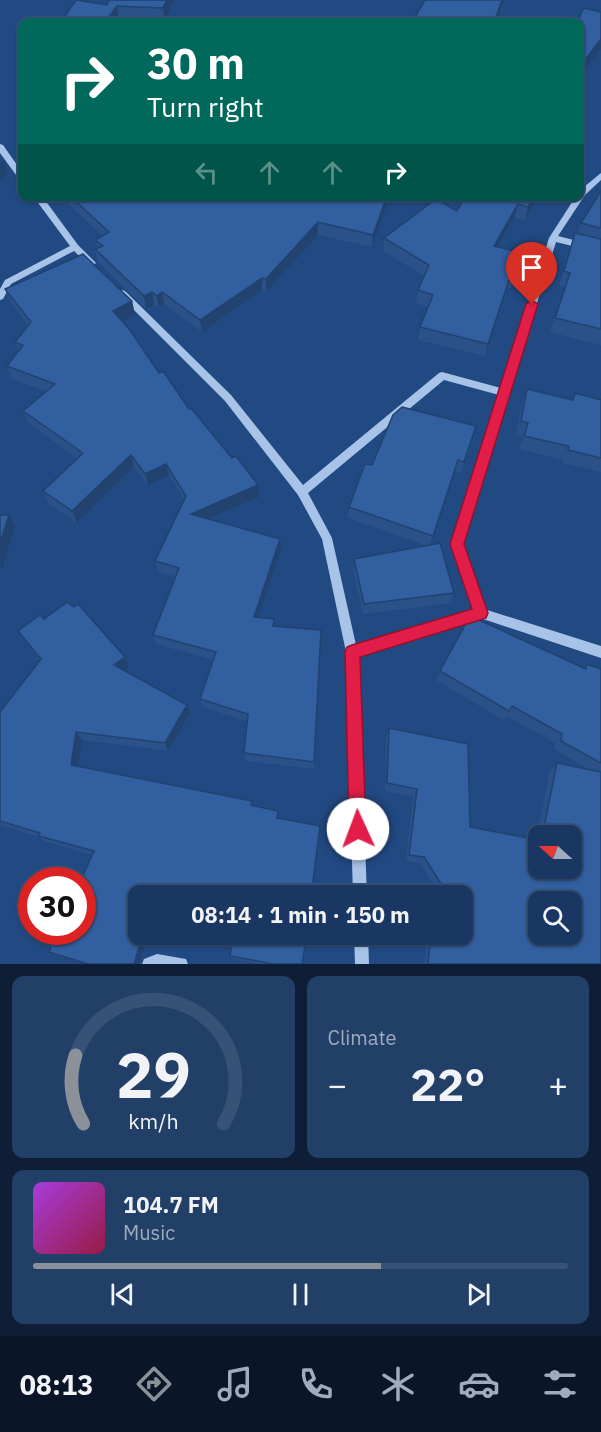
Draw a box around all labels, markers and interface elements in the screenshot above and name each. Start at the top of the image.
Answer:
text: 30 m [147,36,245,91]
icon: right [48,42,126,120]
text: Turn right [147,89,264,124]
icon: left [190,156,223,189]
icon: ahead [253,156,286,189]
icon: ahead [316,156,349,189]
icon: right [379,156,412,189]
pin [506,242,557,304]
icon: arrive [515,251,548,284]
position arrow [326,797,390,861]
north arrow [528,825,582,879]
map controls [528,825,582,945]
speed limit sign: 30 [18,867,96,945]
button: search [528,891,582,945]
text: 08:14 · 1 min · 150 m [191,900,410,929]
text: Climate [328,1024,396,1051]
text: 29 [116,1034,191,1115]
text: 22° [410,1055,485,1113]
text: − [328,1063,347,1106]
text: + [548,1063,568,1106]
text: km/h [128,1107,178,1135]
text: 104.7 FM [123,1190,219,1219]
text: Music [123,1219,175,1246]
icon: previous [106,1278,139,1311]
icon: pause [284,1278,317,1311]
icon: next [462,1278,495,1311]
icon: directions [133,1363,175,1405]
icon: music [214,1363,256,1405]
icon: phone [295,1363,337,1405]
icon: climate [377,1363,419,1405]
icon: car [458,1363,500,1405]
icon: filters [539,1363,581,1405]
text: 08:13 [20,1367,93,1402]

